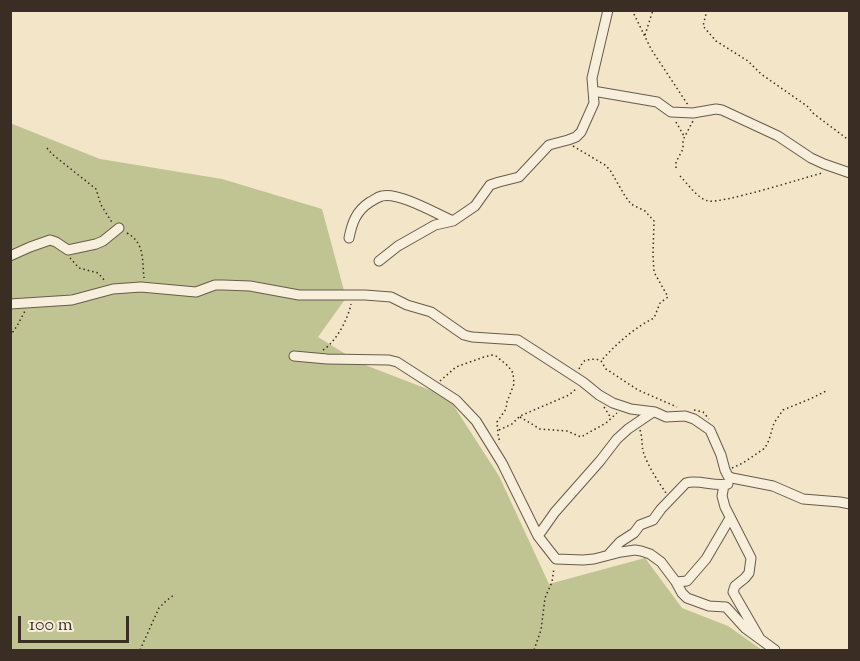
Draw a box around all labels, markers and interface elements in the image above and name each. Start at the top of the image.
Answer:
scale bar [21,604,132,642]
text: 100 m [29,613,73,639]

